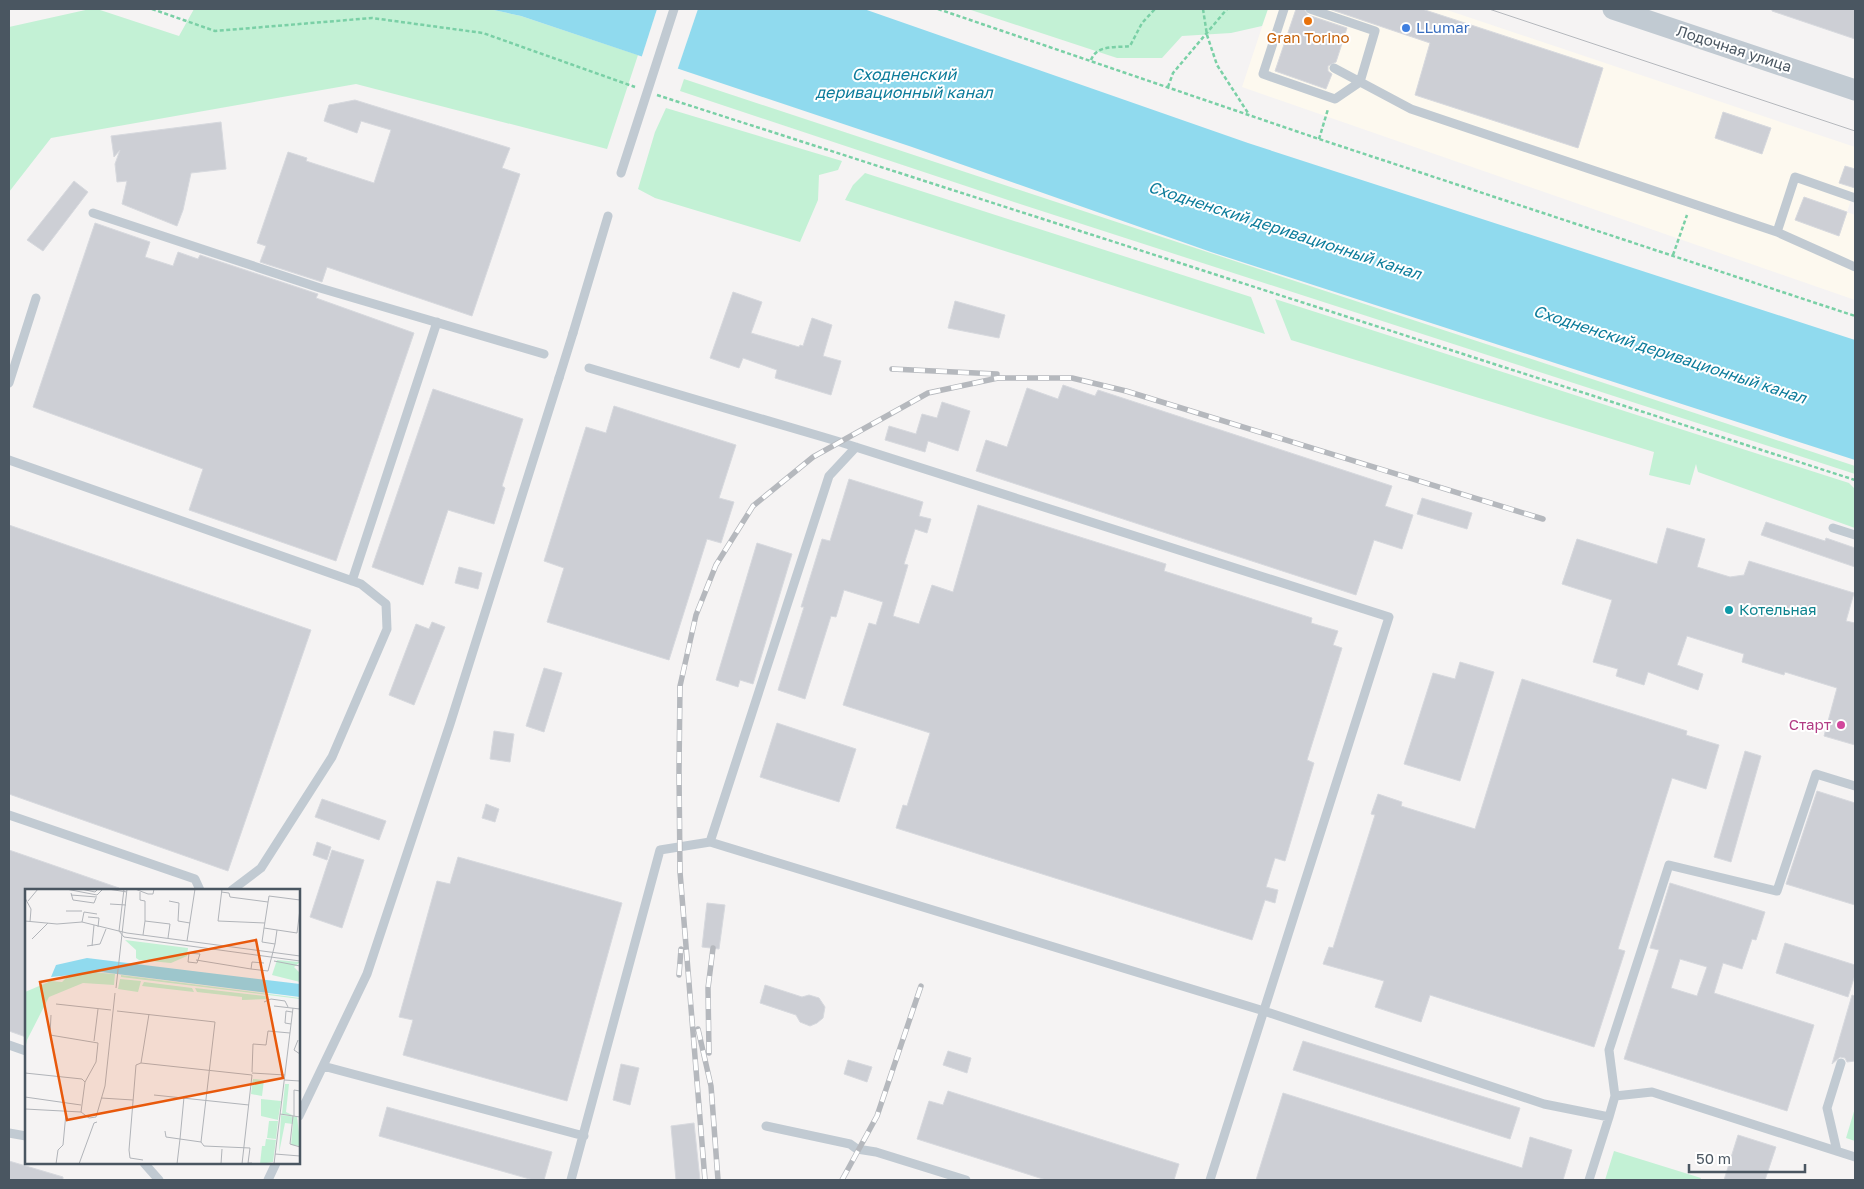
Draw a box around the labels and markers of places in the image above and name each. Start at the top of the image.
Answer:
marker: Gran Torino [1302,15,1314,27]
place label: LLumar [1416,18,1470,36]
marker: LLumar [1400,22,1412,34]
place label: Gran Torino [1267,28,1349,46]
place label: Котельная [1739,600,1817,618]
marker: Котельная [1723,604,1735,616]
place label: Старт [1789,715,1832,733]
marker: Старт [1835,719,1847,731]

